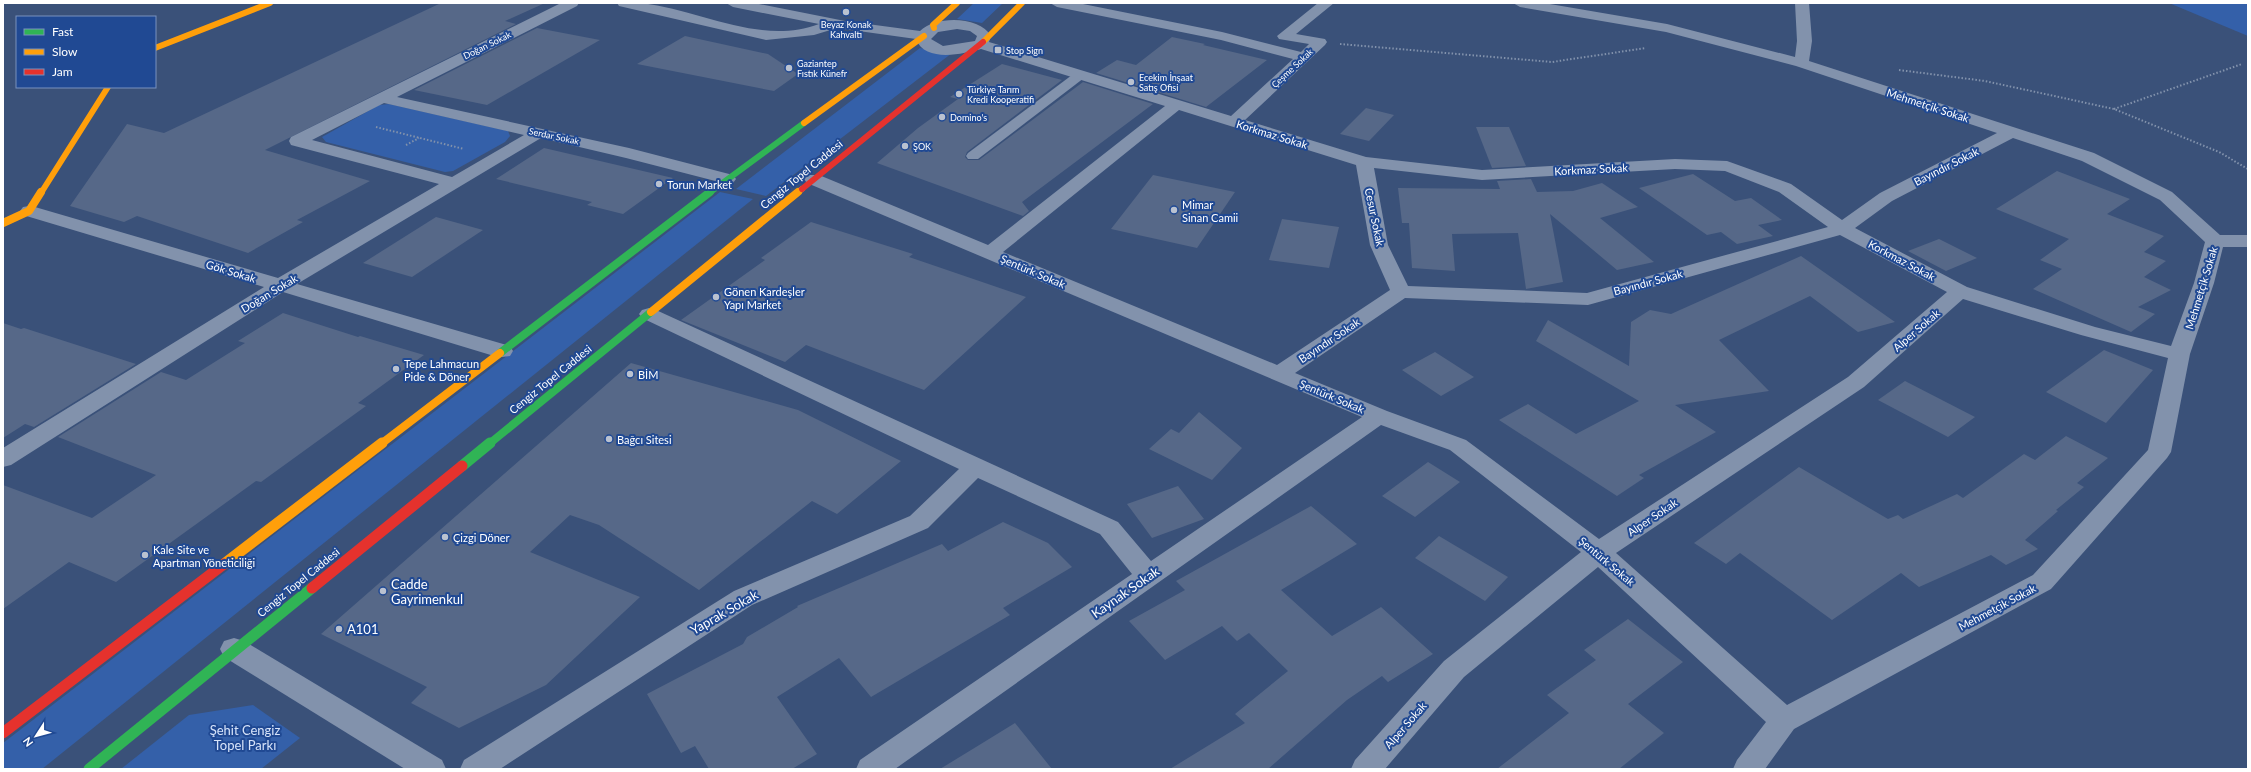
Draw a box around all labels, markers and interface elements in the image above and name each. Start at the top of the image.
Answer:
marker: Beyaz Konak Kahvaltı [841,7,851,17]
legend [16,16,156,88]
place label: Beyaz Konak Kahvaltı [821,19,872,40]
text: Fast [52,24,74,39]
street label: Doğan Sokak [461,28,513,61]
text: Slow [52,44,78,59]
marker: Stop Sign [993,45,1003,55]
place label: Stop Sign [1006,45,1043,56]
street label: Çeşme Sokak [1269,46,1315,90]
place label: Gaziantep Fıstık Künefr [797,58,848,79]
marker: Gaziantep Fıstık Künefr [784,63,794,73]
text: Jam [52,64,73,79]
place label: Ecekim İnşaat Satış Ofisi [1139,72,1194,93]
marker: Ecekim İnşaat Satış Ofisi [1126,77,1136,87]
place label: Türkiye Tarım Kredi Kooperatifi [967,84,1034,105]
street label: Mehmetçik Sokak [1885,86,1971,125]
marker: Türkiye Tarım Kredi Kooperatifi [954,89,964,99]
marker: Domino's [937,112,947,122]
place label: Domino's [950,112,987,123]
street label: Korkmaz Sokak [1235,117,1310,151]
street label: Serdar Sokak [528,125,581,147]
street label: Cengiz Topel Caddesi [757,137,845,211]
marker: ŞOK [900,141,910,151]
place label: ŞOK [913,141,931,152]
street label: Bayındır Sokak [1911,144,1981,188]
street label: Korkmaz Sokak [1554,161,1629,177]
place label: Torun Market [667,178,732,191]
marker: Torun Market [654,179,664,189]
street label: Cesur Sokak [1362,187,1388,248]
place label: Mimar Sinan Camii [1182,198,1239,224]
marker: Mimar Sinan Camii [1169,205,1179,215]
street label: Korkmaz Sokak [1866,237,1938,283]
street label: Mehmetçik Sokak [2182,245,2220,331]
street label: Şentürk Sokak [999,252,1068,291]
street label: Gök Sokak [205,257,258,285]
street label: Bayındır Sokak [1612,266,1684,297]
street label: Doğan Sokak [238,271,300,315]
place label: Gönen Kardeşler Yapı Market [724,285,805,311]
marker: Gönen Kardeşler Yapı Market [711,292,721,302]
street label: Alper Sokak [1890,306,1942,354]
street label: Bayındır Sokak [1296,315,1362,365]
street label: Cengiz Topel Caddesi [506,342,594,416]
place label: Tepe Lahmacun Pide & Döner [404,357,479,383]
marker: Tepe Lahmacun Pide & Döner [391,364,401,374]
place label: BİM [638,368,658,381]
marker: BİM [625,369,635,379]
street label: Şentürk Sokak [1298,377,1367,416]
place label: Bağcı Sitesi [617,433,672,446]
marker: Bağcı Sitesi [604,434,614,444]
street label: Alper Sokak [1625,495,1680,538]
place label: Çizgi Döner [453,531,510,544]
marker: Çizgi Döner [440,532,450,542]
street label: Şentürk Sokak [1576,534,1638,588]
place label: Kale Site ve Apartman Yöneticiliği [153,543,256,569]
street label: Cengiz Topel Caddesi [254,545,342,619]
marker: Kale Site ve Apartman Yöneticiliği [140,550,150,560]
street label: Kaynak Sokak [1088,562,1162,621]
place label: Cadde Gayrimenkul [391,576,463,607]
street label: Mehmetçik Sokak [1956,581,2038,633]
marker: Cadde Gayrimenkul [378,586,388,596]
street label: Yaprak Sokak [687,586,761,638]
place label: A101 [347,621,378,637]
marker: A101 [334,624,344,634]
street label: Alper Sokak [1381,699,1429,751]
north arrow [16,716,56,756]
park label: Şehit Cengiz Topel Parkı [210,722,280,753]
text: N [20,735,35,749]

